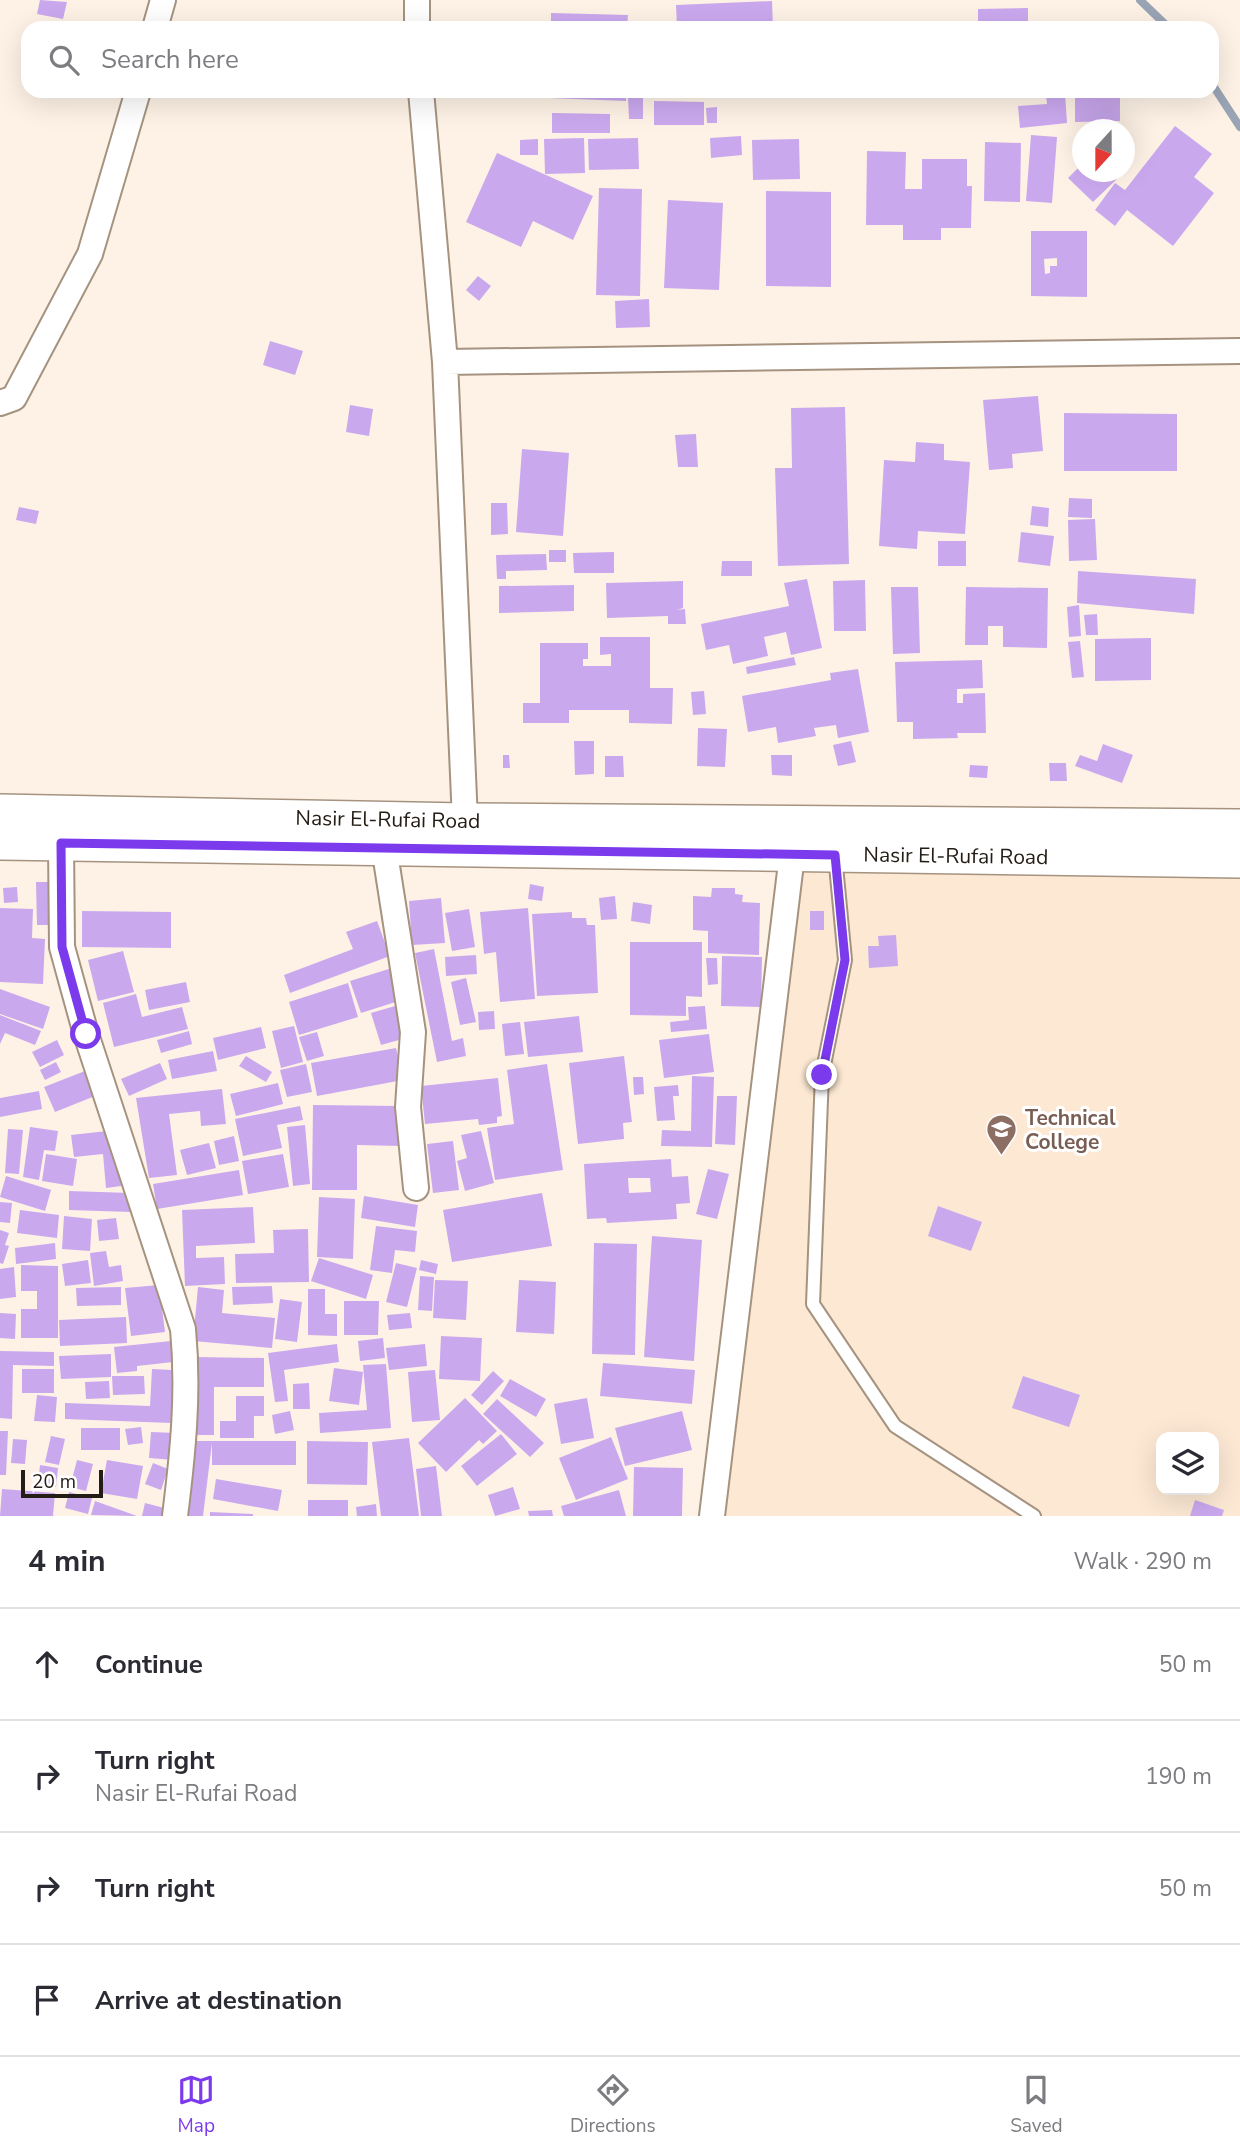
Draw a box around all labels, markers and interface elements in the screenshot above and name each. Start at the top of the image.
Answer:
search box [21,21,1219,98]
icon: search [45,41,83,79]
text: Search here [101,42,239,77]
north arrow [1072,119,1135,182]
street label: Nasir El-Rufai Road [295,804,480,835]
street label: Nasir El-Rufai Road [863,841,1049,871]
route start [70,1018,101,1049]
route end [806,1059,837,1090]
place label: Technical College [1025,1104,1116,1156]
school or university icon: Technical College [985,1113,1019,1157]
map controls [1156,1432,1219,1495]
button: layers [1156,1432,1219,1495]
scale bar [21,1467,103,1499]
text: 20 m [32,1469,76,1495]
text: 4 min [28,1541,106,1582]
text: Walk · 290 m [1073,1546,1212,1577]
icon: ahead [28,1645,66,1683]
text: Continue [95,1647,203,1682]
text: 50 m [1159,1649,1212,1680]
text: Turn right [95,1743,214,1778]
icon: right [28,1757,66,1795]
text: 190 m [1145,1761,1212,1792]
text: Nasir El-Rufai Road [95,1778,297,1809]
icon: right [28,1869,66,1907]
text: Turn right [95,1871,214,1906]
text: 50 m [1159,1873,1212,1904]
icon: arrive [28,1981,66,2019]
text: Arrive at destination [95,1983,342,2018]
tab: Map [177,2071,215,2139]
tab: Directions [570,2071,656,2139]
tab: Saved [1010,2071,1063,2139]

